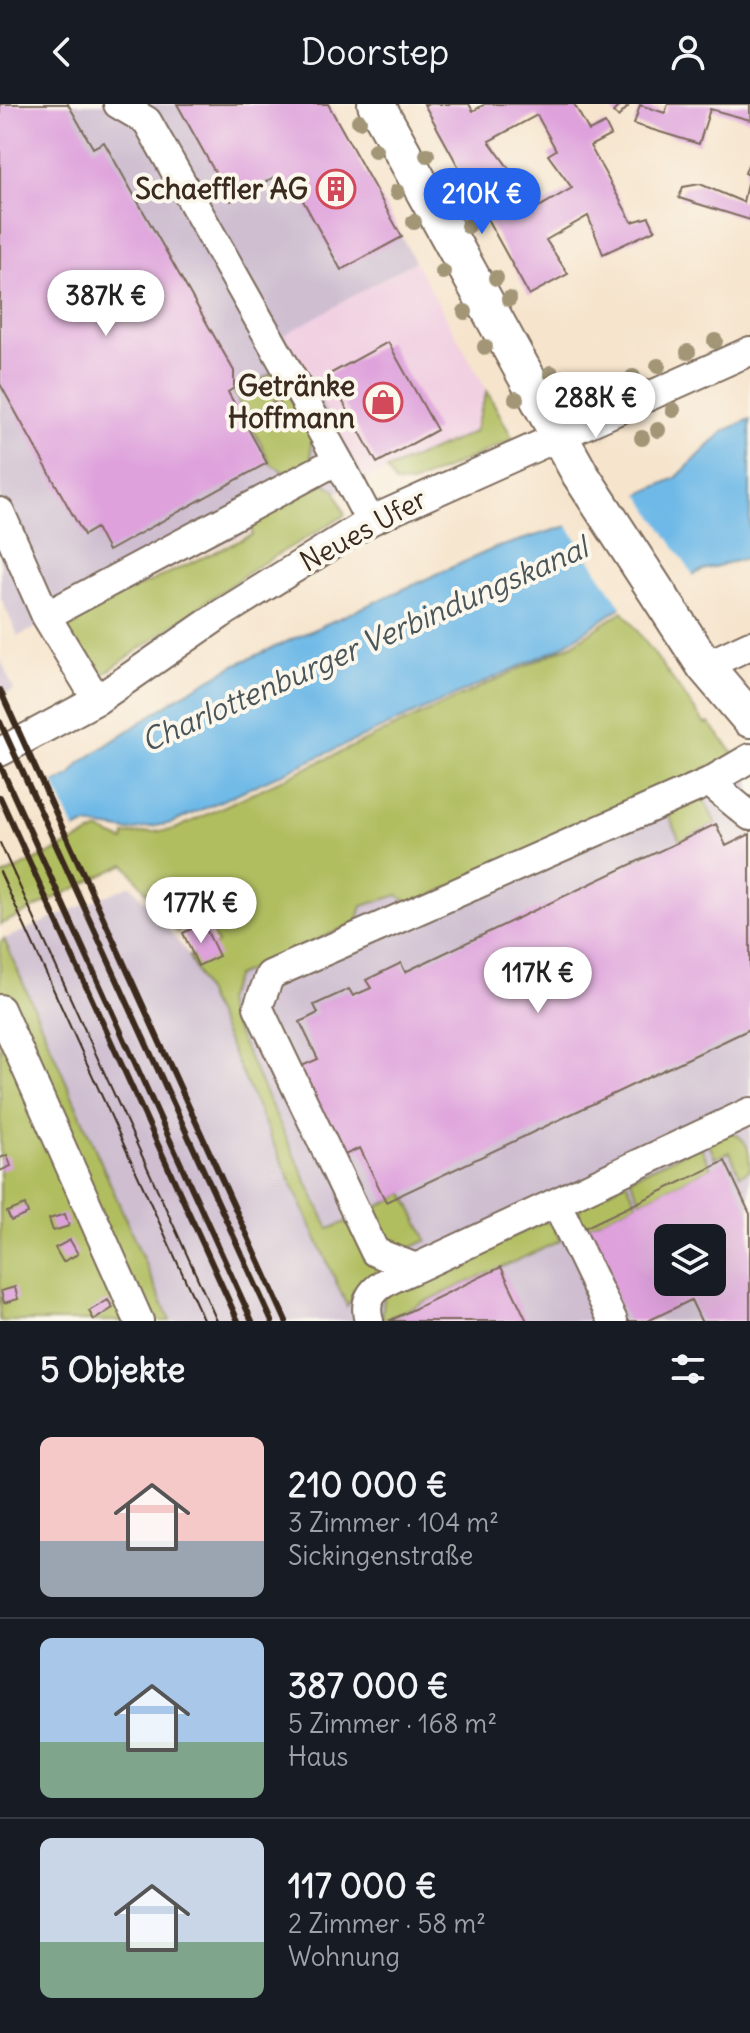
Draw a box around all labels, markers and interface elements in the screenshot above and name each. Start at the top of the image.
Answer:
icon: back [40,30,84,74]
text: Doorstep [301,30,449,75]
icon: person [666,30,710,74]
building icon: Schaeffler AG [315,168,357,210]
pin: 210K € [417,168,547,236]
place label: Schaeffler AG [135,171,308,207]
text: 210K € [442,177,522,210]
pin: 387K € [41,270,171,338]
text: 387K € [65,279,147,312]
place label: Getränke Hoffmann [228,368,355,436]
pin: 288K € [531,372,661,440]
shop icon: Getränke Hoffmann [362,381,404,423]
text: 288K € [554,381,638,414]
street label: Neues Ufer [293,481,433,579]
water label: Charlottenburger Verbindungskanal [135,526,597,760]
pin: 177K € [136,877,266,945]
text: 177K € [164,886,238,919]
pin: 117K € [473,947,603,1015]
text: 117K € [502,956,574,989]
map controls [654,1224,726,1296]
button: layers [654,1224,726,1296]
icon: filters [666,1347,710,1391]
text: 5 Objekte [40,1348,185,1391]
text: 210 000 € [288,1463,448,1506]
icon: home [104,1469,200,1565]
text: 3 Zimmer · 104 m² [288,1506,499,1539]
text: Sickingenstraße [288,1539,473,1572]
text: 387 000 € [288,1664,449,1707]
icon: home [104,1670,200,1766]
text: 5 Zimmer · 168 m² [288,1707,497,1740]
text: Haus [288,1740,348,1773]
text: 117 000 € [288,1864,437,1907]
icon: home [104,1870,200,1966]
text: 2 Zimmer · 58 m² [288,1907,486,1940]
text: Wohnung [288,1940,400,1973]

